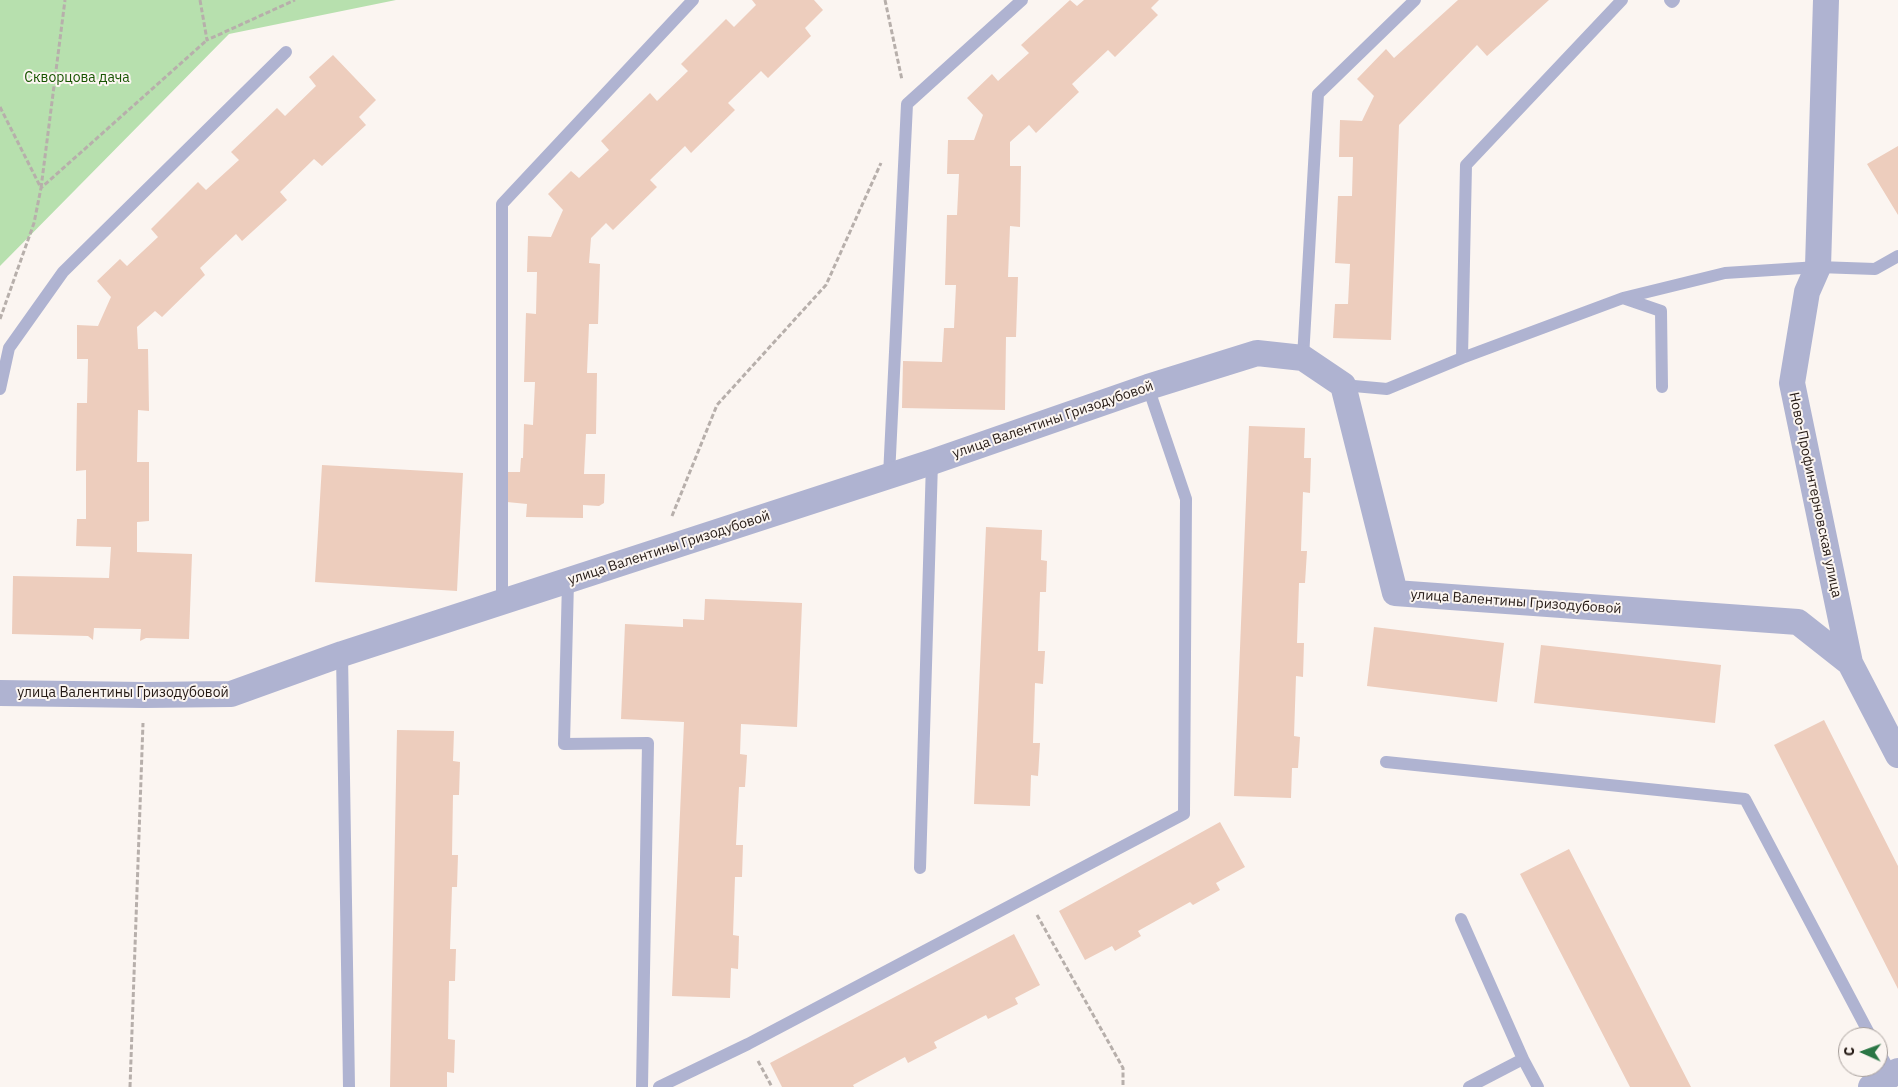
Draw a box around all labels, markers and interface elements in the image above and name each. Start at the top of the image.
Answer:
park label: Скворцова дача [24,70,130,86]
street label: улица Валентины Гризодубовой [950,378,1156,462]
street label: Ново-Профинтерновская улица [1785,391,1845,599]
street label: улица Валентины Гризодубовой [566,507,772,589]
street label: улица Валентины Гризодубовой [1410,586,1622,618]
street label: улица Валентины Гризодубовой [17,685,229,701]
north arrow [1838,1027,1888,1077]
text: С [1840,1047,1858,1056]

